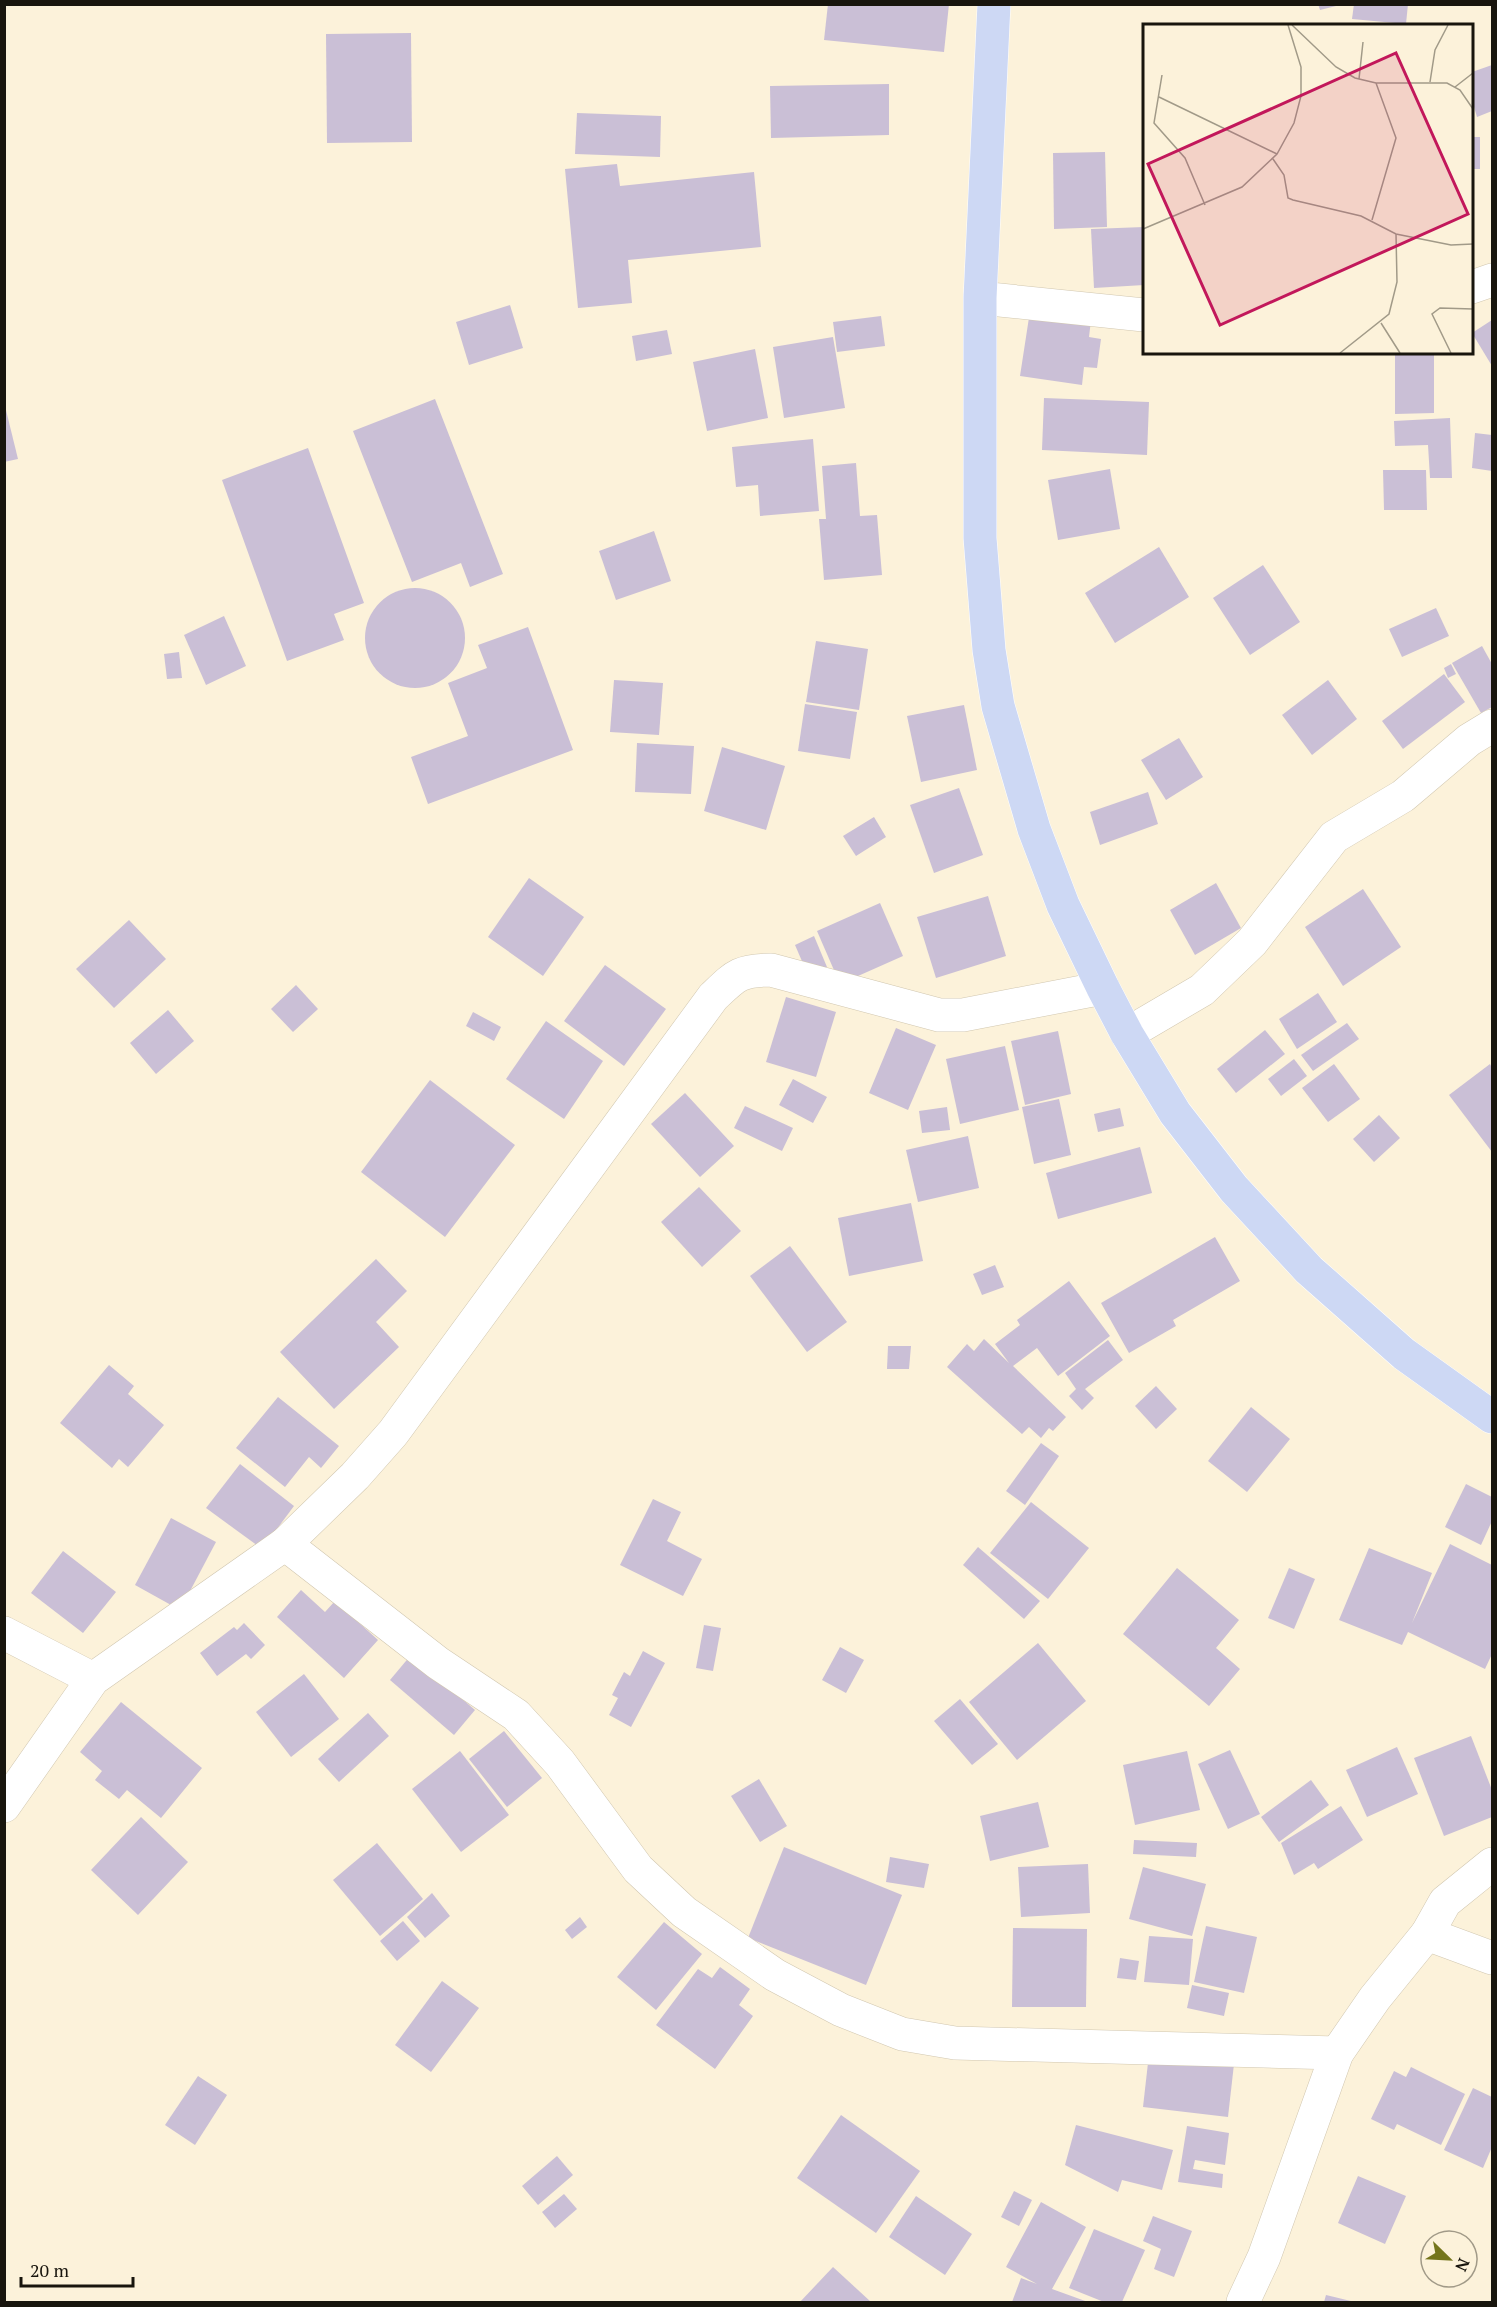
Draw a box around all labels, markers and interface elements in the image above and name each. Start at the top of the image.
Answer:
inset map [1143,24,1473,354]
north arrow [1419,2229,1479,2289]
scale bar [21,2250,134,2288]
text: N [1450,2255,1475,2275]
text: 20 m [30,2258,70,2282]

